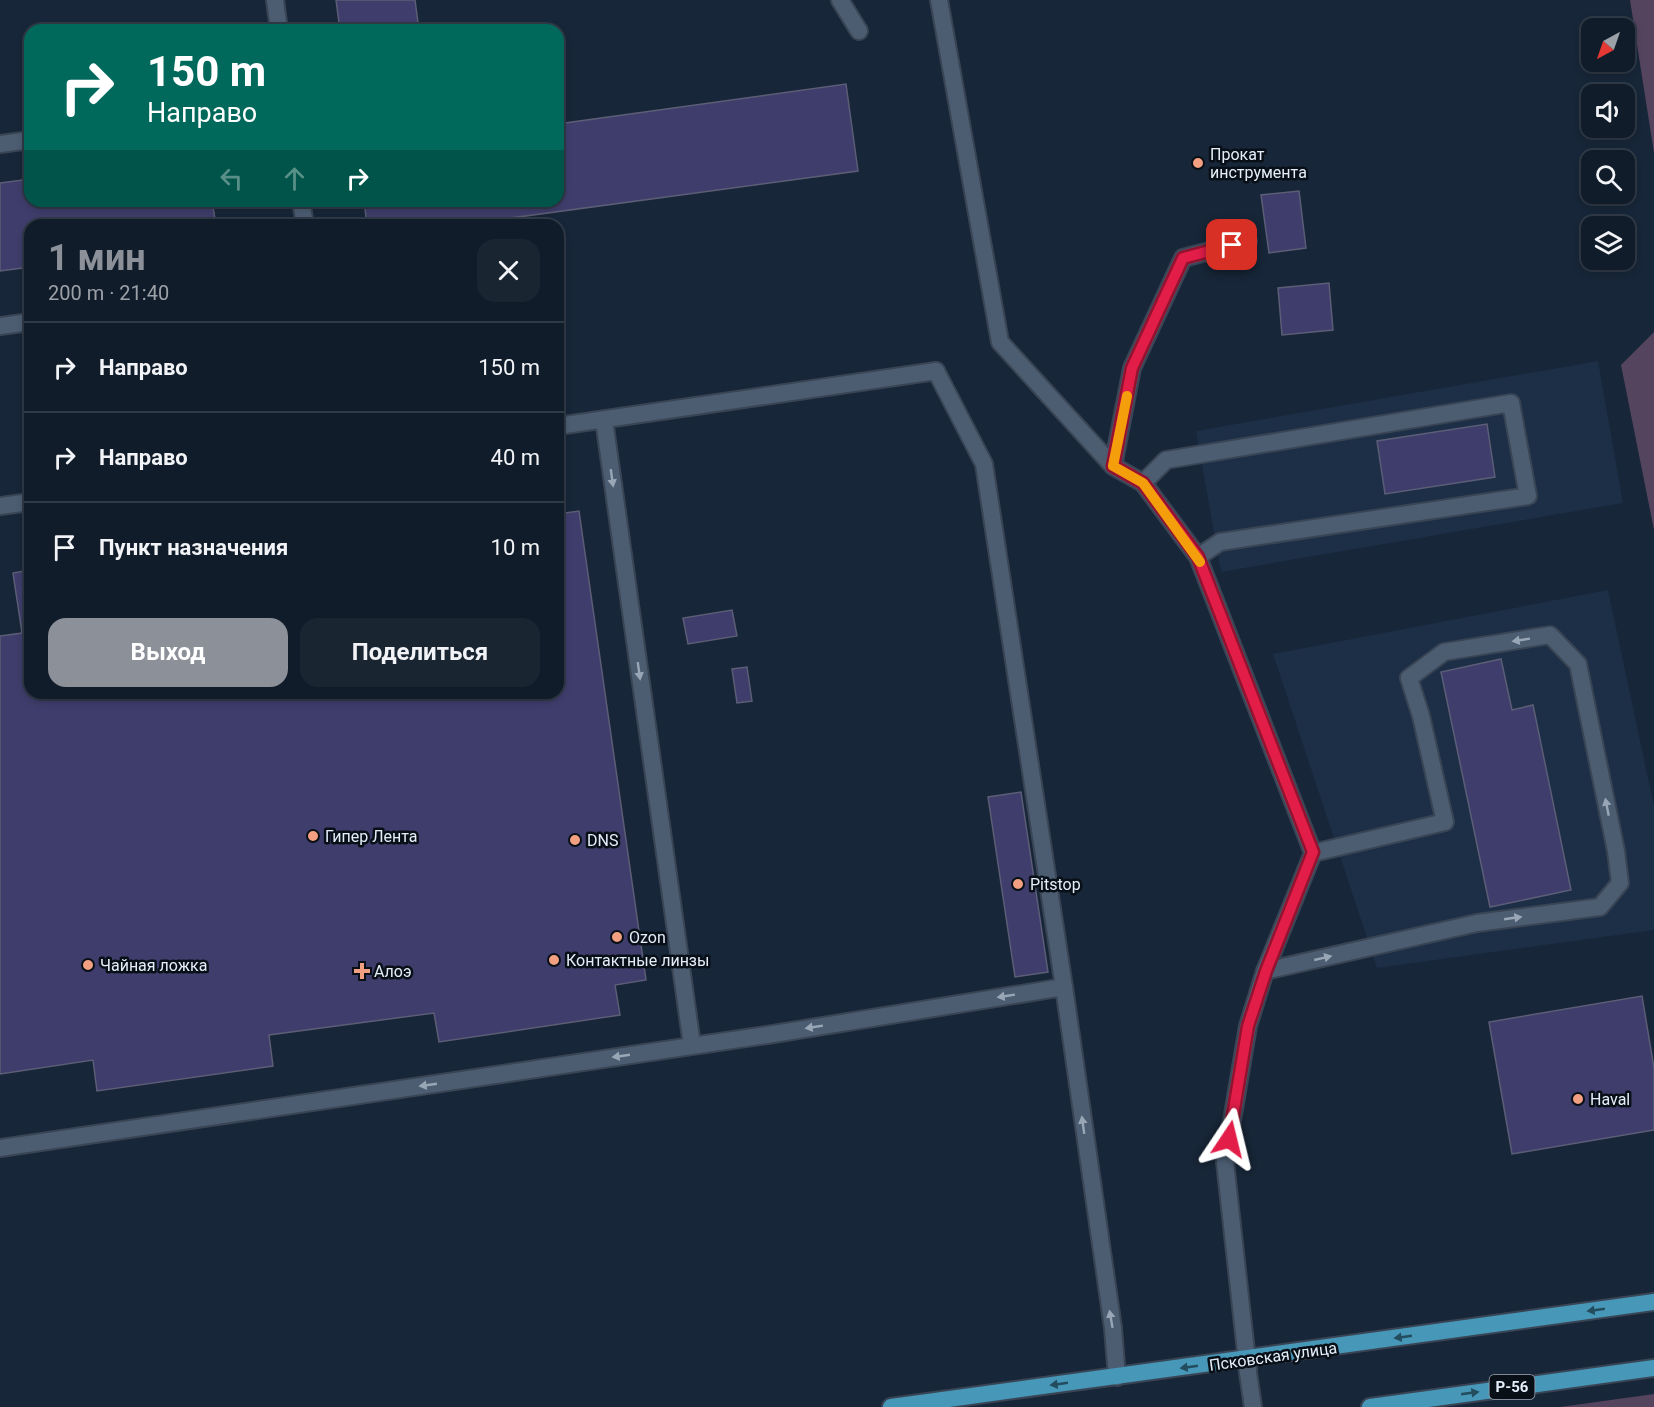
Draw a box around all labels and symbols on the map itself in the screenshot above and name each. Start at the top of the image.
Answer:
north arrow [1581,18,1635,72]
place label: Прокат инструмента [1210,145,1307,182]
marker: Прокат инструмента [1191,156,1205,170]
pin [1206,219,1257,270]
one-way arrow [607,469,616,488]
one-way arrow [1511,635,1530,644]
one-way arrow [635,662,644,681]
one-way arrow [1602,798,1611,817]
place label: Гипер Лента [325,827,418,846]
marker: Гипер Лента [306,829,320,843]
place label: DNS [587,831,618,850]
marker: DNS [568,833,582,847]
place label: Pitstop [1030,875,1081,894]
marker: Pitstop [1011,877,1025,891]
one-way arrow [1504,914,1523,923]
place label: Ozon [629,928,666,947]
marker: Ozon [610,930,624,944]
place label: Контактные линзы [566,951,709,970]
marker: Контактные линзы [547,953,561,967]
one-way arrow [1313,953,1332,962]
place label: Чайная ложка [100,956,207,975]
marker: Чайная ложка [81,958,95,972]
place label: Алоэ [374,962,412,981]
marker: Алоэ [355,964,369,978]
one-way arrow [997,992,1016,1001]
one-way arrow [804,1023,823,1032]
one-way arrow [611,1052,630,1061]
one-way arrow [418,1080,437,1089]
place label: Haval [1590,1090,1630,1109]
marker: Haval [1571,1092,1585,1106]
position arrow [1197,1107,1261,1171]
one-way arrow [1079,1116,1088,1135]
one-way arrow [1586,1306,1605,1315]
one-way arrow [1106,1309,1115,1328]
one-way arrow [1393,1333,1412,1342]
street label: Псковская улица [1208,1338,1338,1375]
one-way arrow [1179,1362,1198,1372]
road number: Р-56 [1490,1375,1534,1399]
one-way arrow [1050,1380,1069,1389]
one-way arrow [1460,1389,1479,1398]

